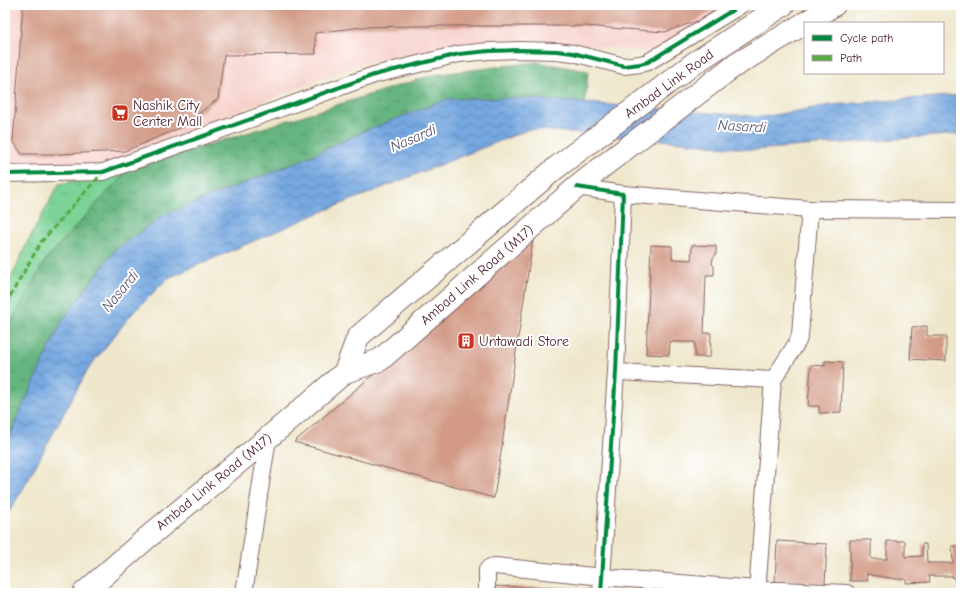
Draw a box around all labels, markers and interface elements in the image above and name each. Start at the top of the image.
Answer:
legend [804,22,944,74]
text: Cycle path [840,31,893,45]
street label: Ambad Link Road [621,46,717,122]
text: Path [840,51,862,65]
place label: Nashik City Center Mall [133,97,202,130]
supermarket icon: Nashik City Center Mall [110,103,130,123]
water label: Nasardi [717,116,767,136]
water label: Nasardi [387,120,439,156]
street label: Ambad Link Road (M17) [417,221,537,329]
water label: Nasardi [98,266,143,315]
building icon: Untawadi Store [456,331,476,351]
place label: Untawadi Store [479,333,569,350]
street label: Ambad Link Road (M17) [153,430,275,534]

